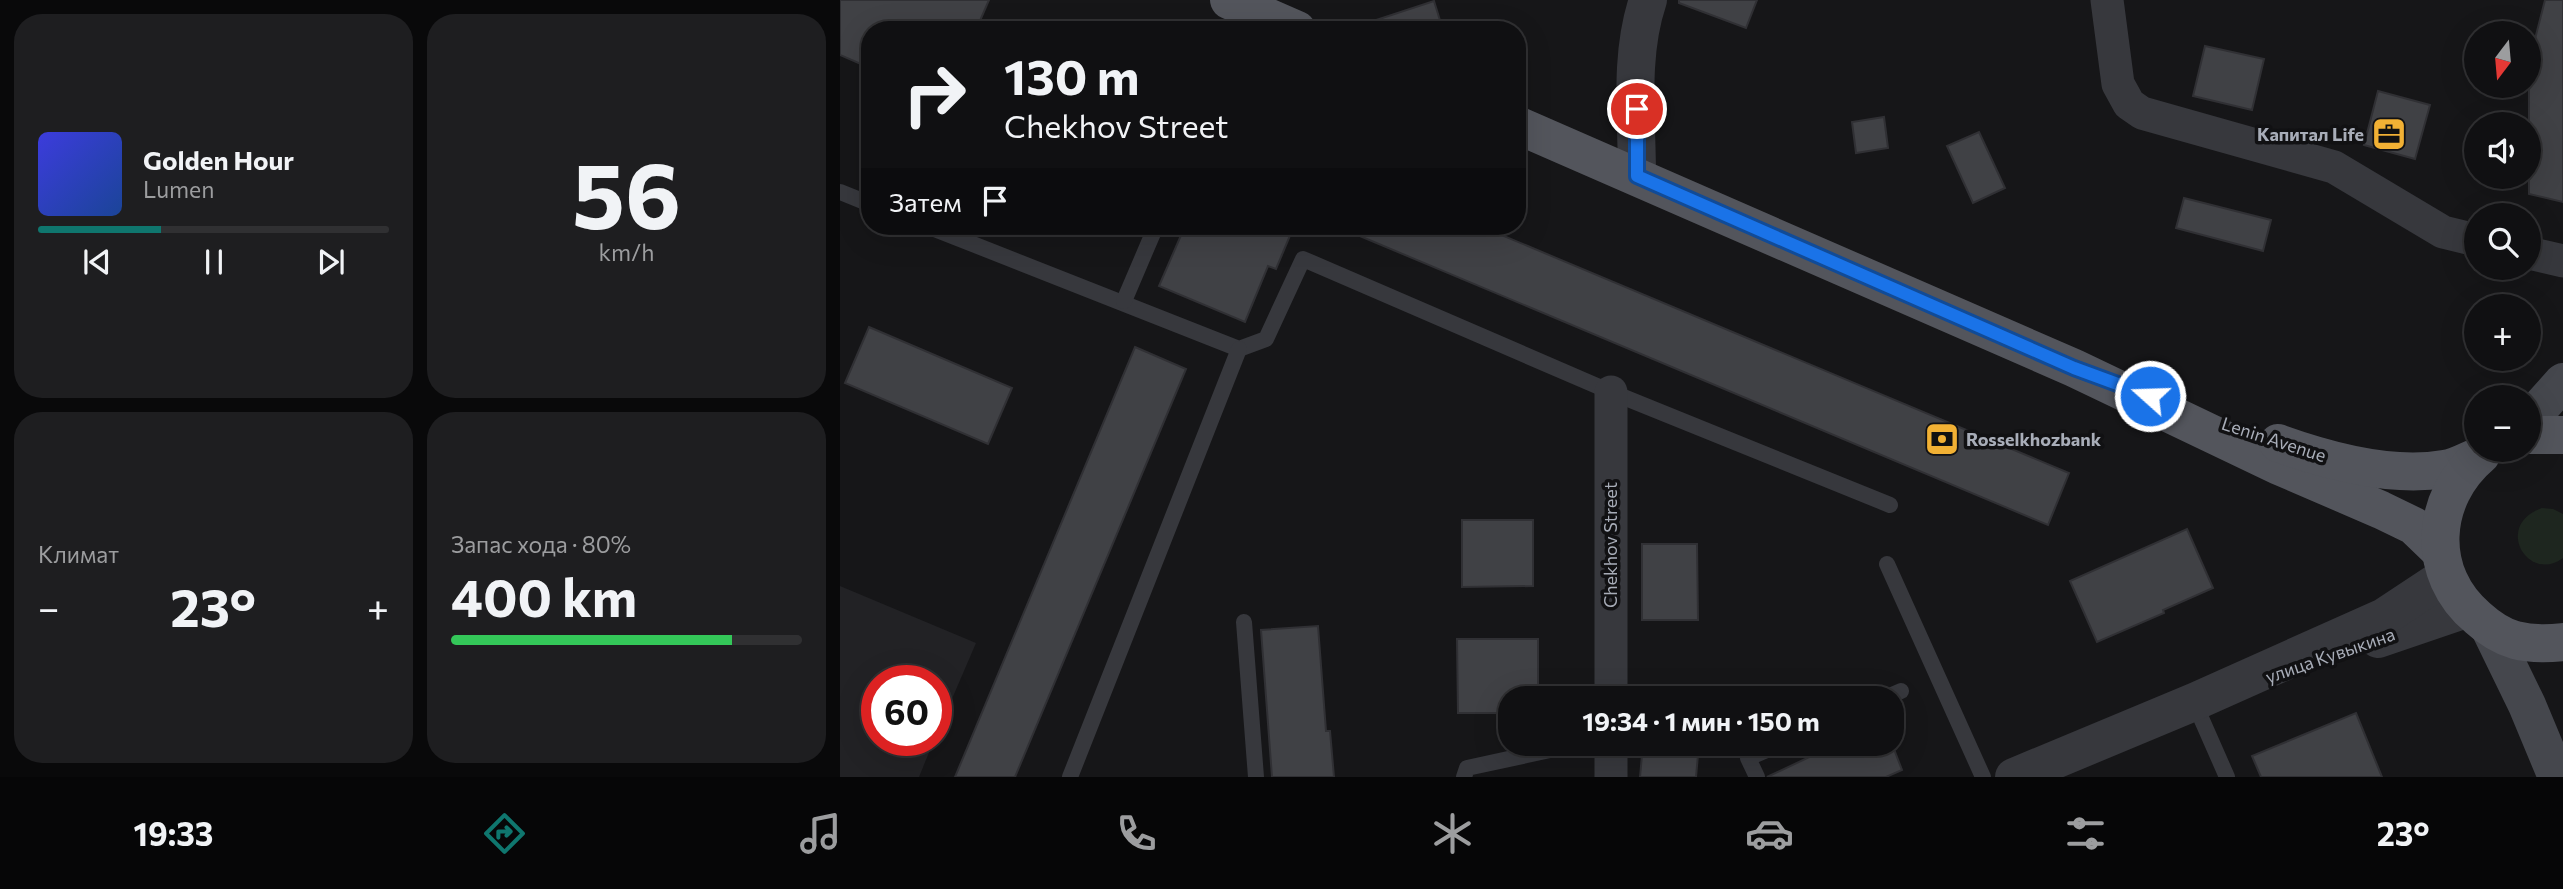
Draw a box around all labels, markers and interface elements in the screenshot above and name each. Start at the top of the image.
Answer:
north arrow [2464,21,2541,98]
map controls [2464,21,2541,462]
text: 130 m [1004,45,1139,105]
icon: right [889,49,980,140]
pin [1607,79,1667,139]
icon: arrive [1618,90,1656,128]
text: Chekhov Street [1004,105,1228,145]
button: sound [2464,112,2541,189]
office icon: Капитал Life [2370,115,2408,153]
place label: Капитал Life [2257,123,2364,145]
text: 56 [572,136,681,248]
text: Golden Hour [143,144,294,175]
text: Lumen [143,175,214,203]
icon: arrive [976,182,1014,220]
text: Затем [889,186,962,217]
button: search [2464,203,2541,280]
text: km/h [599,238,654,266]
icon: previous [78,243,116,281]
icon: pause [195,243,233,281]
icon: next [312,243,350,281]
button: + [2464,294,2541,371]
position arrow [2113,359,2187,433]
button: − [2464,385,2541,462]
street label: Lenin Avenue [2219,412,2329,466]
bank icon: Rosselkhozbank [1923,420,1961,458]
place label: Rosselkhozbank [1966,428,2102,450]
street label: Chekhov Street [1599,482,1621,608]
text: Запас хода · 80% [451,530,631,558]
text: Климат [38,540,119,568]
text: 400 km [451,564,637,628]
text: 23° [170,574,256,638]
text: − [38,583,60,630]
text: + [367,583,389,630]
street label: улица Кувыкина [2262,623,2398,687]
speed limit sign: 60 [861,665,952,756]
text: 19:34 · 1 мин · 150 m [1582,705,1820,736]
icon: directions [480,809,529,858]
icon: music [796,809,845,858]
icon: phone [1112,809,1161,858]
icon: climate [1428,809,1477,858]
icon: car [1745,809,1794,858]
icon: filters [2061,809,2110,858]
text: 19:33 [134,813,213,853]
text: 23° [2377,813,2429,853]

